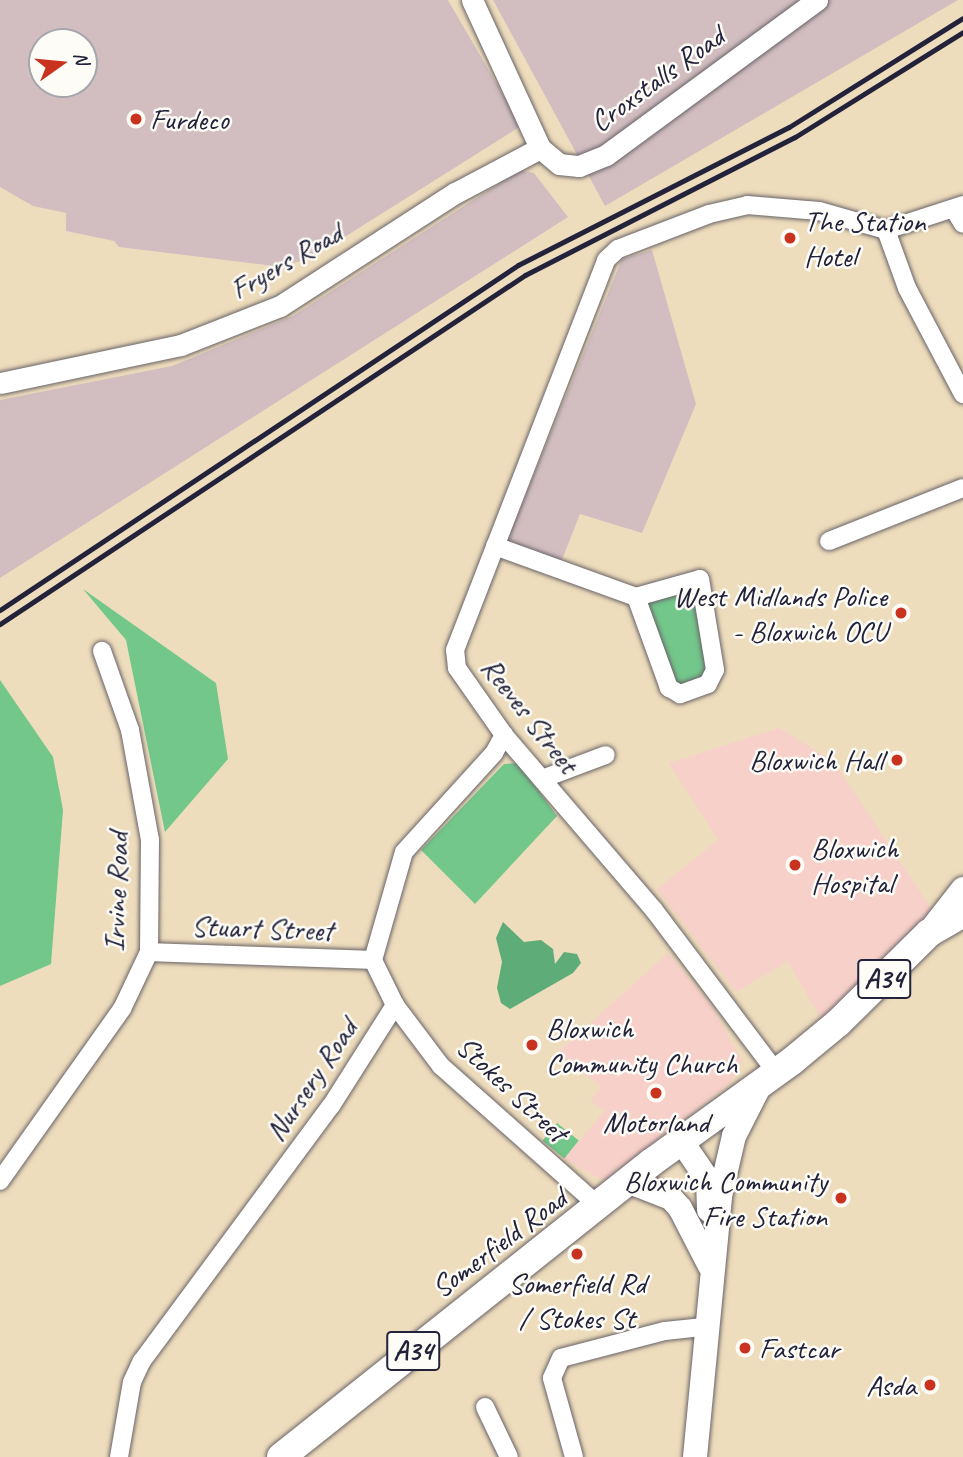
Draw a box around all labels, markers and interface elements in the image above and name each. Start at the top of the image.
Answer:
street label: Croxstalls Road [583,19,731,139]
north arrow [28,28,98,98]
text: N [68,49,94,67]
place label: Furdeco [150,101,229,137]
marker: Furdeco [128,111,144,127]
place label: The Station Hotel [804,203,927,274]
street label: Fryers Road [224,215,348,307]
marker: The Station Hotel [782,230,798,246]
place label: West Midlands Police - Bloxwich OCU [674,578,887,648]
marker: West Midlands Police - Bloxwich OCU [893,605,909,621]
street label: Reeves Street [473,650,587,780]
place label: Bloxwich Hall [748,742,883,778]
marker: Bloxwich Hall [889,752,905,768]
place label: Bloxwich Hospital [811,830,898,900]
street label: Irvine Road [96,832,136,952]
marker: Bloxwich Hospital [785,855,805,875]
street label: Stuart Street [191,908,333,948]
road number: A34 [856,954,912,1004]
place label: Bloxwich Community Church [546,1010,739,1080]
street label: Nursery Road [257,1013,365,1147]
street label: Stokes Street [449,1028,575,1150]
marker: Bloxwich Community Church [524,1037,540,1053]
marker: Motorland [648,1085,664,1101]
place label: Motorland [603,1104,709,1140]
place label: Bloxwich Community Fire Station [622,1163,827,1234]
street label: Somerfield Road [424,1180,574,1306]
marker: Bloxwich Community Fire Station [833,1190,849,1206]
marker: Somerfield Rd / Stokes St [569,1246,585,1262]
place label: Somerfield Rd / Stokes St [508,1265,646,1336]
road number: A34 [385,1326,441,1376]
place label: Fastcar [759,1330,839,1366]
marker: Fastcar [737,1340,753,1356]
place label: Asda [866,1367,916,1403]
marker: Asda [922,1377,938,1393]

